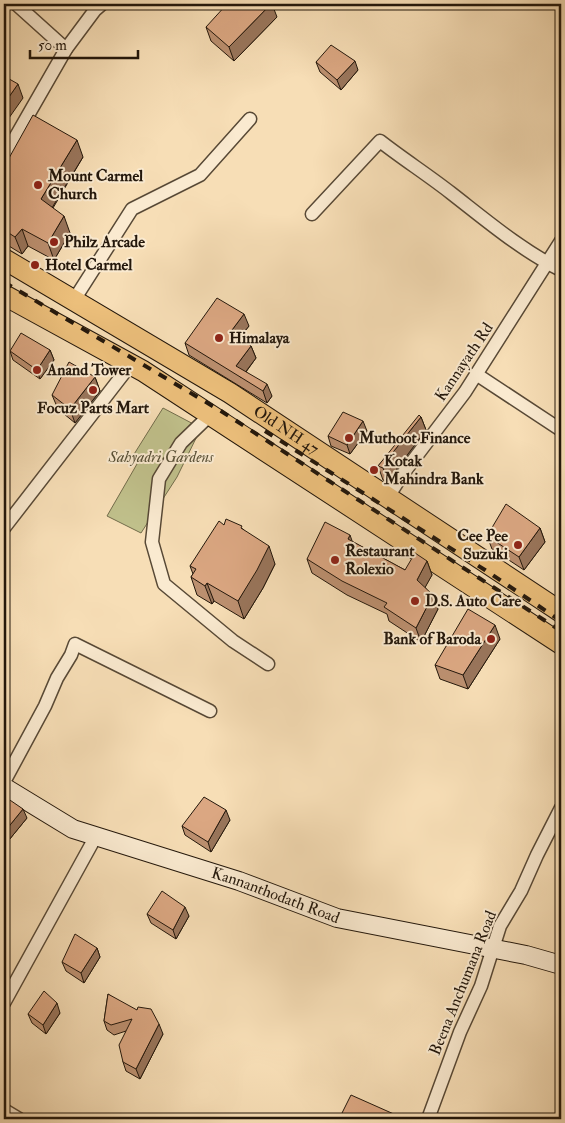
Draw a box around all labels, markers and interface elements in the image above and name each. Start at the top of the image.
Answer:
scale bar [30,28,138,60]
text: 50 m [38,36,67,55]
place label: Mount Carmel Church [47,166,144,204]
marker: Mount Carmel Church [32,179,44,191]
place label: Philz Arcade [64,232,145,252]
marker: Philz Arcade [48,236,60,248]
place label: Hotel Carmel [45,255,133,275]
marker: Hotel Carmel [29,259,41,271]
street label: Kannayath Rd [430,319,498,405]
place label: Himalaya [229,328,290,349]
marker: Himalaya [213,332,225,344]
place label: Anand Tower [46,360,132,380]
marker: Anand Tower [31,364,43,376]
marker: Focuz Parts Mart [87,384,99,396]
place label: Focuz Parts Mart [37,398,150,418]
street label: Old NH 47 [249,401,323,459]
place label: Muthoot Finance [358,428,471,448]
marker: Muthoot Finance [343,432,355,444]
park label: Sahyadri Gardens [107,447,214,467]
place label: Kotak Mahindra Bank [383,451,484,489]
marker: Kotak Mahindra Bank [368,464,380,476]
place label: Cee Pee Suzuki [457,526,509,564]
marker: Cee Pee Suzuki [512,539,524,551]
place label: Restaurant Rolexio [345,541,415,579]
marker: Restaurant Rolexio [329,554,341,566]
place label: D.S. Auto Care [425,591,522,611]
marker: D.S. Auto Care [409,595,421,607]
place label: Bank of Baroda [383,629,481,649]
marker: Bank of Baroda [485,633,497,645]
street label: Kannanthodath Road [209,863,343,928]
street label: Beena Anchumana Road [425,908,501,1058]

